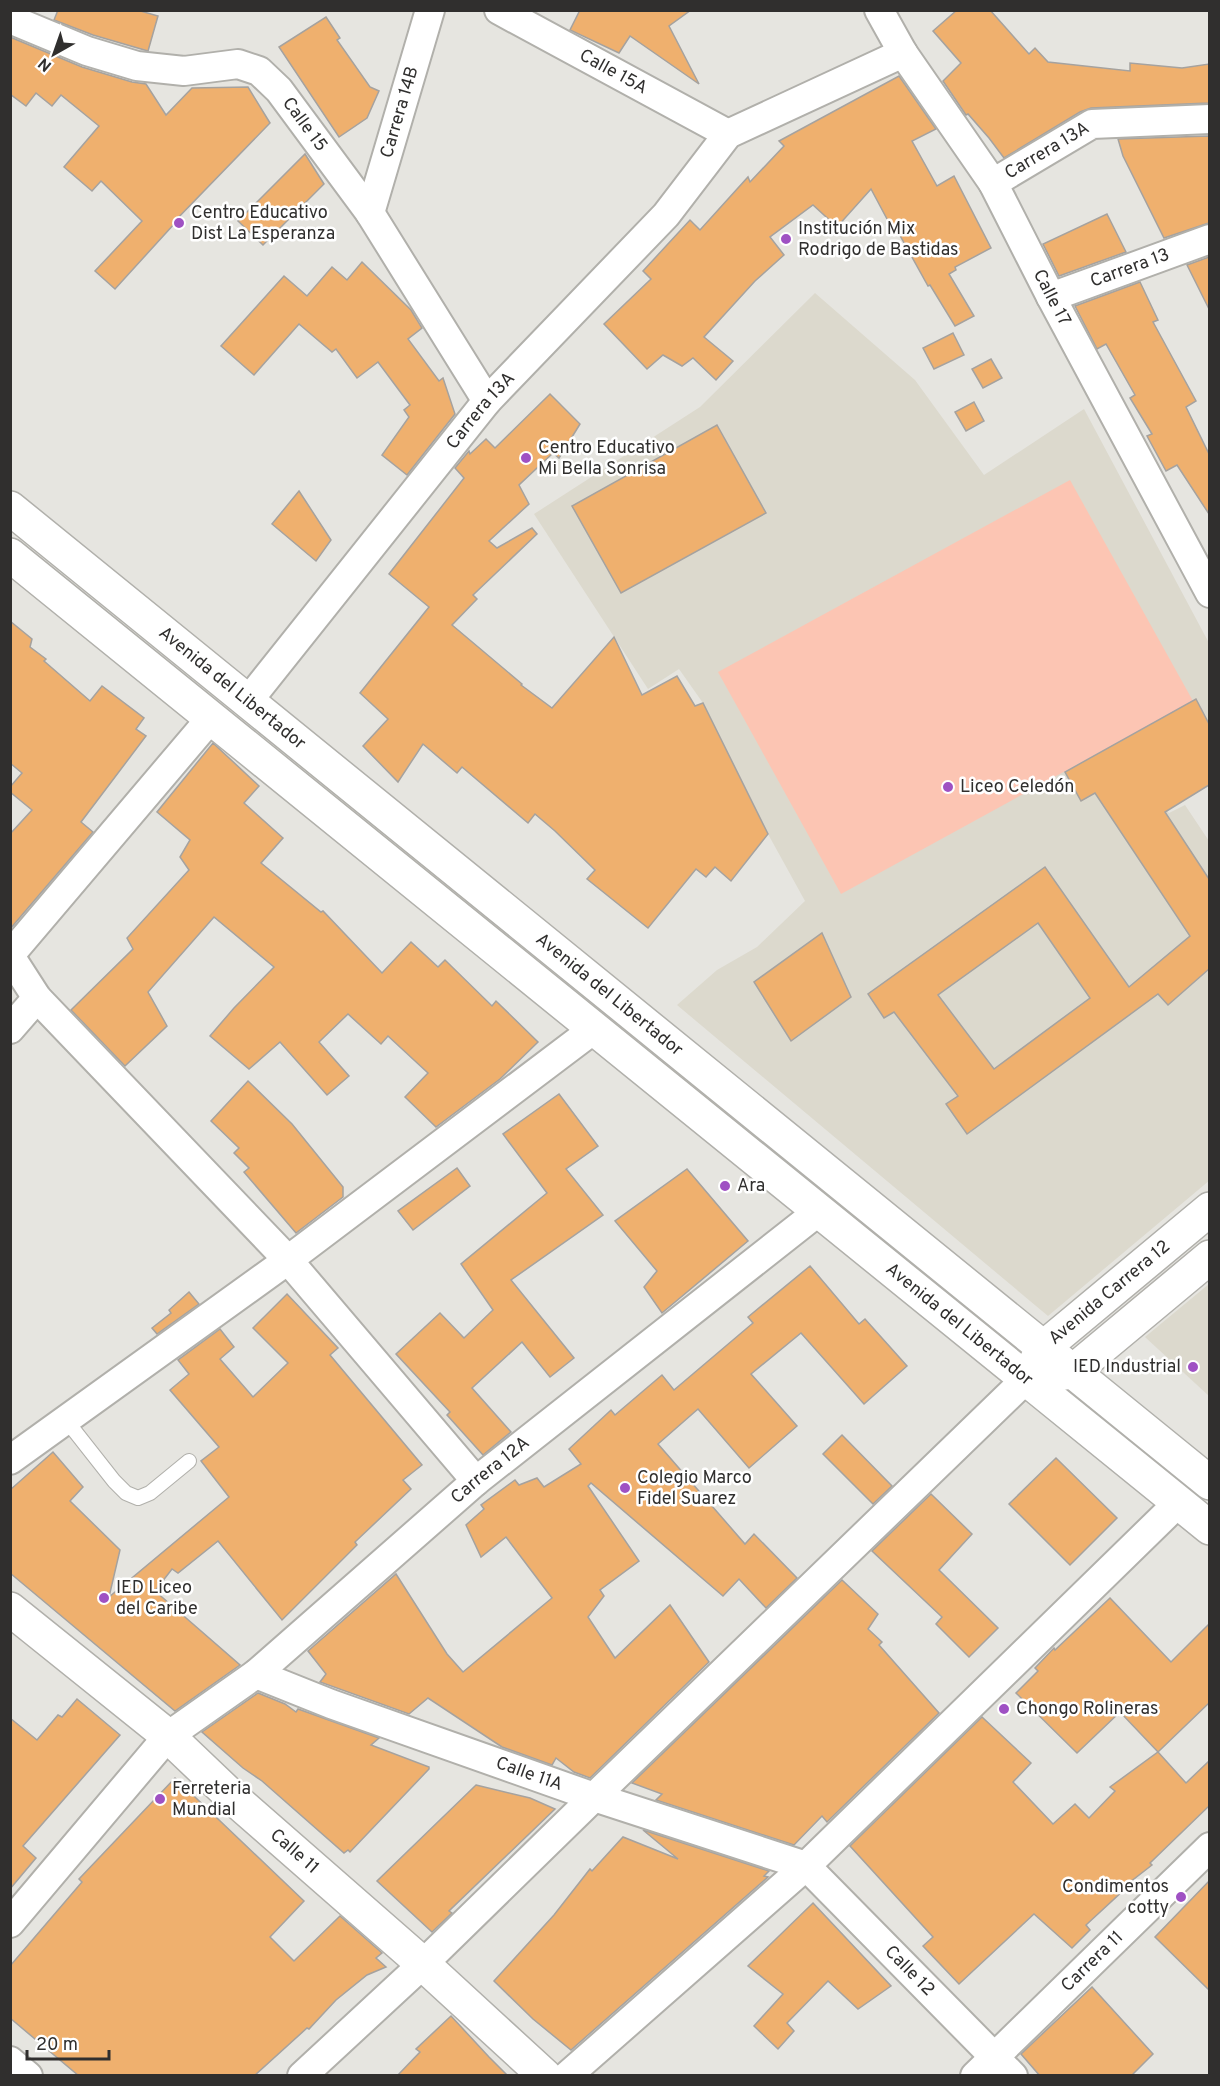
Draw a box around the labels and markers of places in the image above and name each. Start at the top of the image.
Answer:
place label: Centro Educativo Dist La Esperanza [191,202,335,246]
marker: Centro Educativo Dist La Esperanza [172,216,186,230]
place label: Institución Mix Rodrigo de Bastidas [798,218,959,262]
marker: Institución Mix Rodrigo de Bastidas [779,232,793,246]
place label: Centro Educativo Mi Bella Sonrisa [538,437,675,481]
marker: Centro Educativo Mi Bella Sonrisa [519,451,533,465]
place label: Liceo Celedón [960,776,1075,799]
marker: Liceo Celedón [941,780,955,794]
place label: Ara [737,1175,765,1198]
marker: Ara [718,1179,732,1193]
place label: IED Industrial [1073,1356,1181,1379]
marker: IED Industrial [1186,1360,1200,1374]
place label: Colegio Marco Fidel Suarez [637,1467,752,1511]
marker: Colegio Marco Fidel Suarez [618,1481,632,1495]
place label: IED Liceo del Caribe [116,1577,198,1621]
marker: IED Liceo del Caribe [97,1591,111,1605]
place label: Chongo Rolineras [1016,1698,1158,1721]
marker: Chongo Rolineras [997,1702,1011,1716]
place label: Ferreteria Mundial [172,1778,251,1822]
marker: Ferreteria Mundial [153,1792,167,1806]
place label: Condimentos cotty [1062,1876,1169,1920]
marker: Condimentos cotty [1174,1890,1188,1904]

